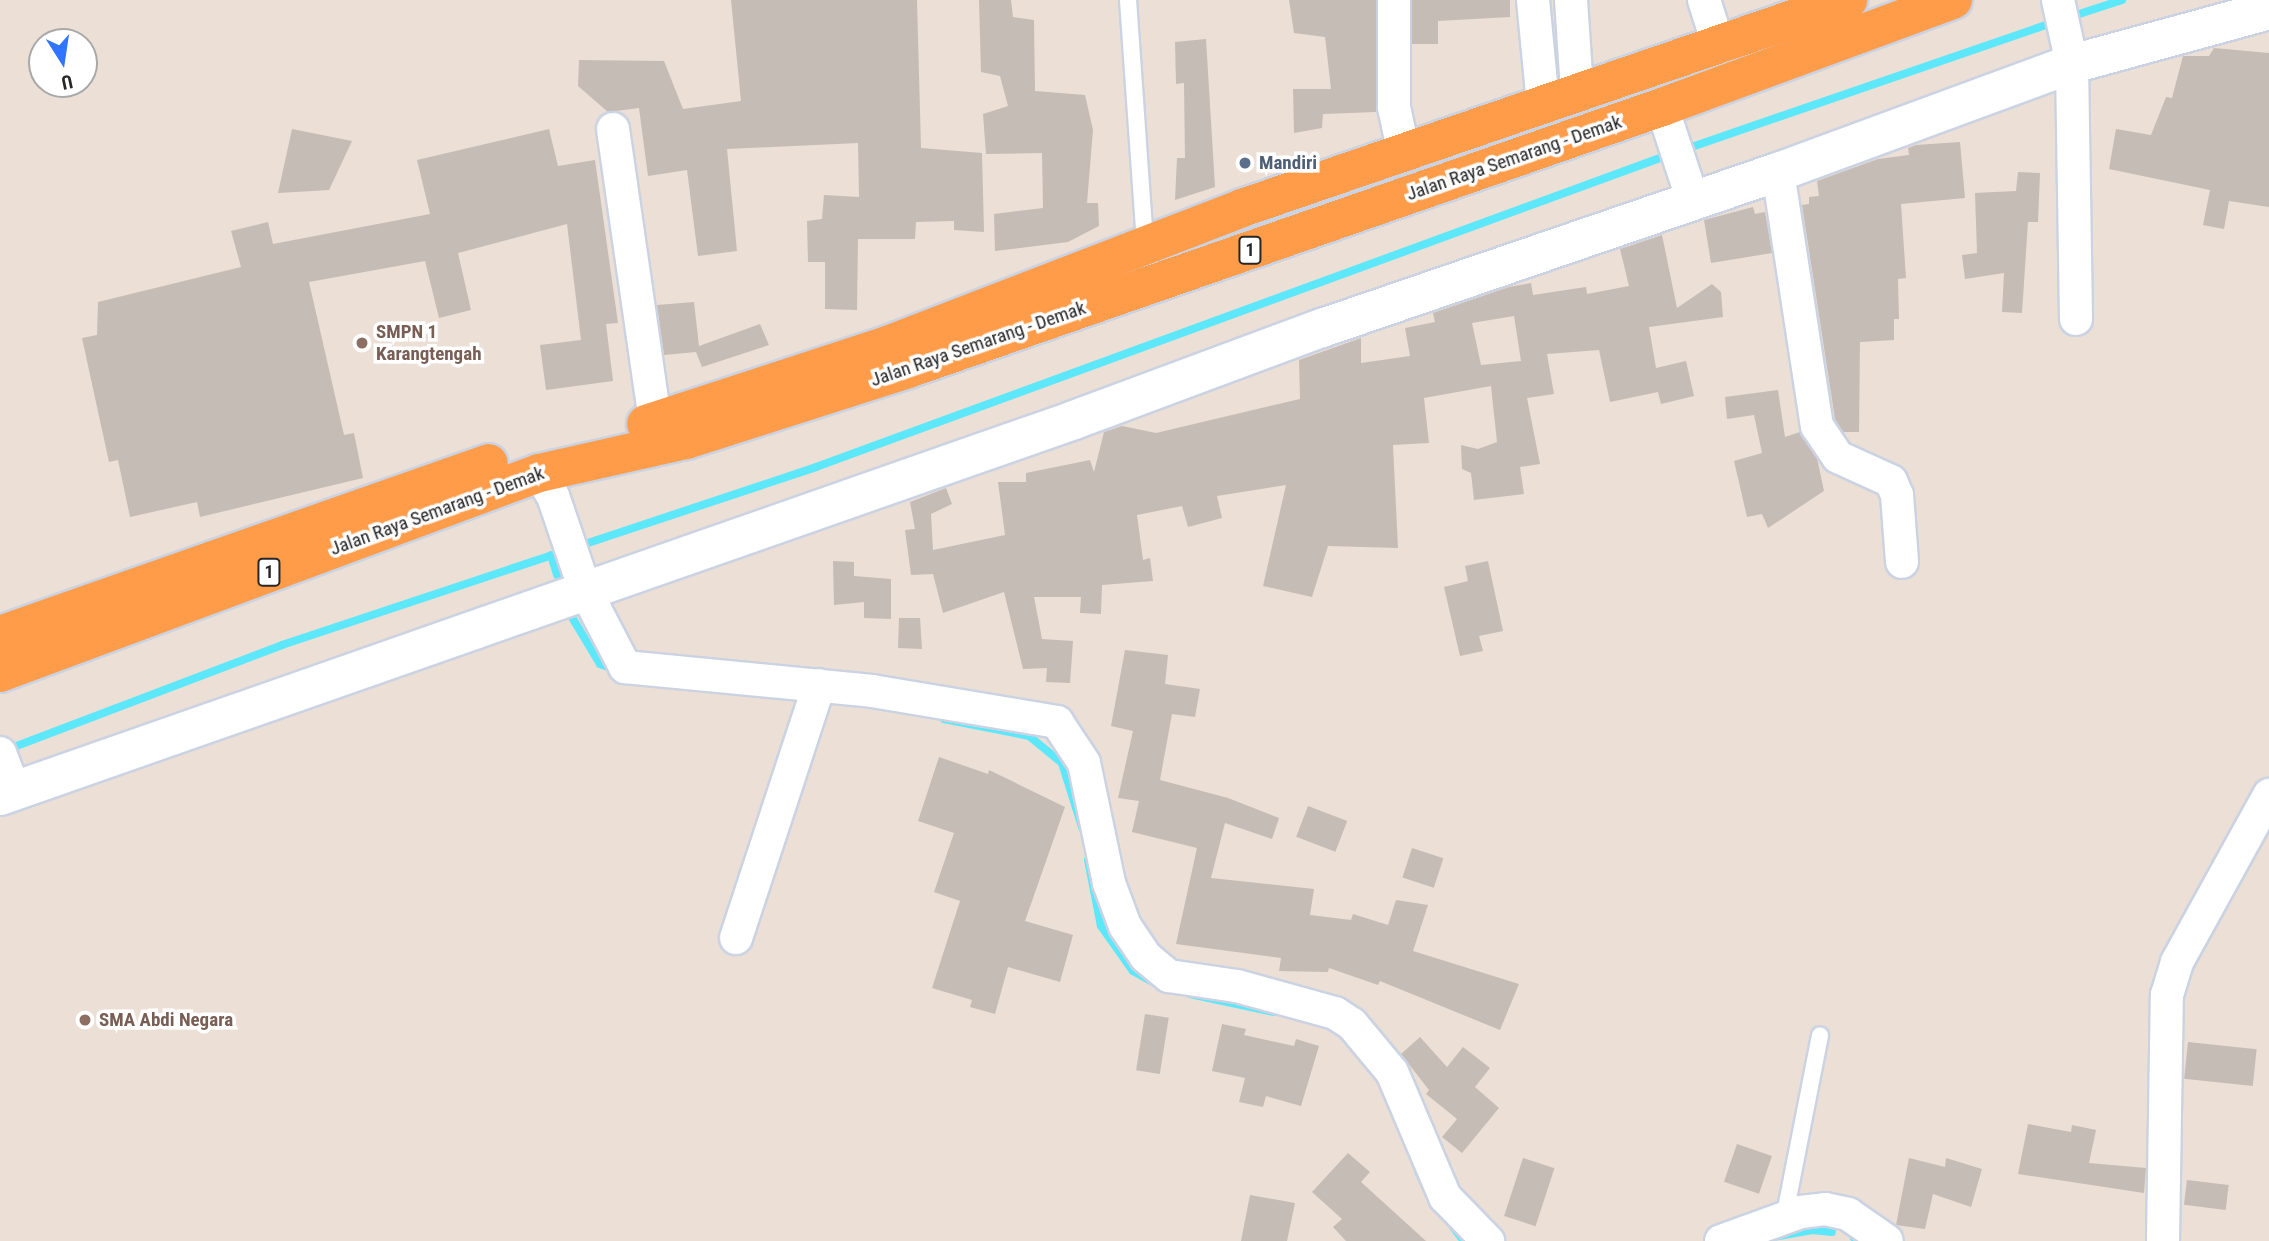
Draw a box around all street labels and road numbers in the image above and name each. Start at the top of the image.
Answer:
street label: Jalan Raya Semarang - Demak [1403,110,1625,206]
road number: 1 [1238,236,1262,264]
street label: Jalan Raya Semarang - Demak [867,296,1089,392]
street label: Jalan Raya Semarang - Demak [327,462,547,560]
road number: 1 [257,558,281,586]

